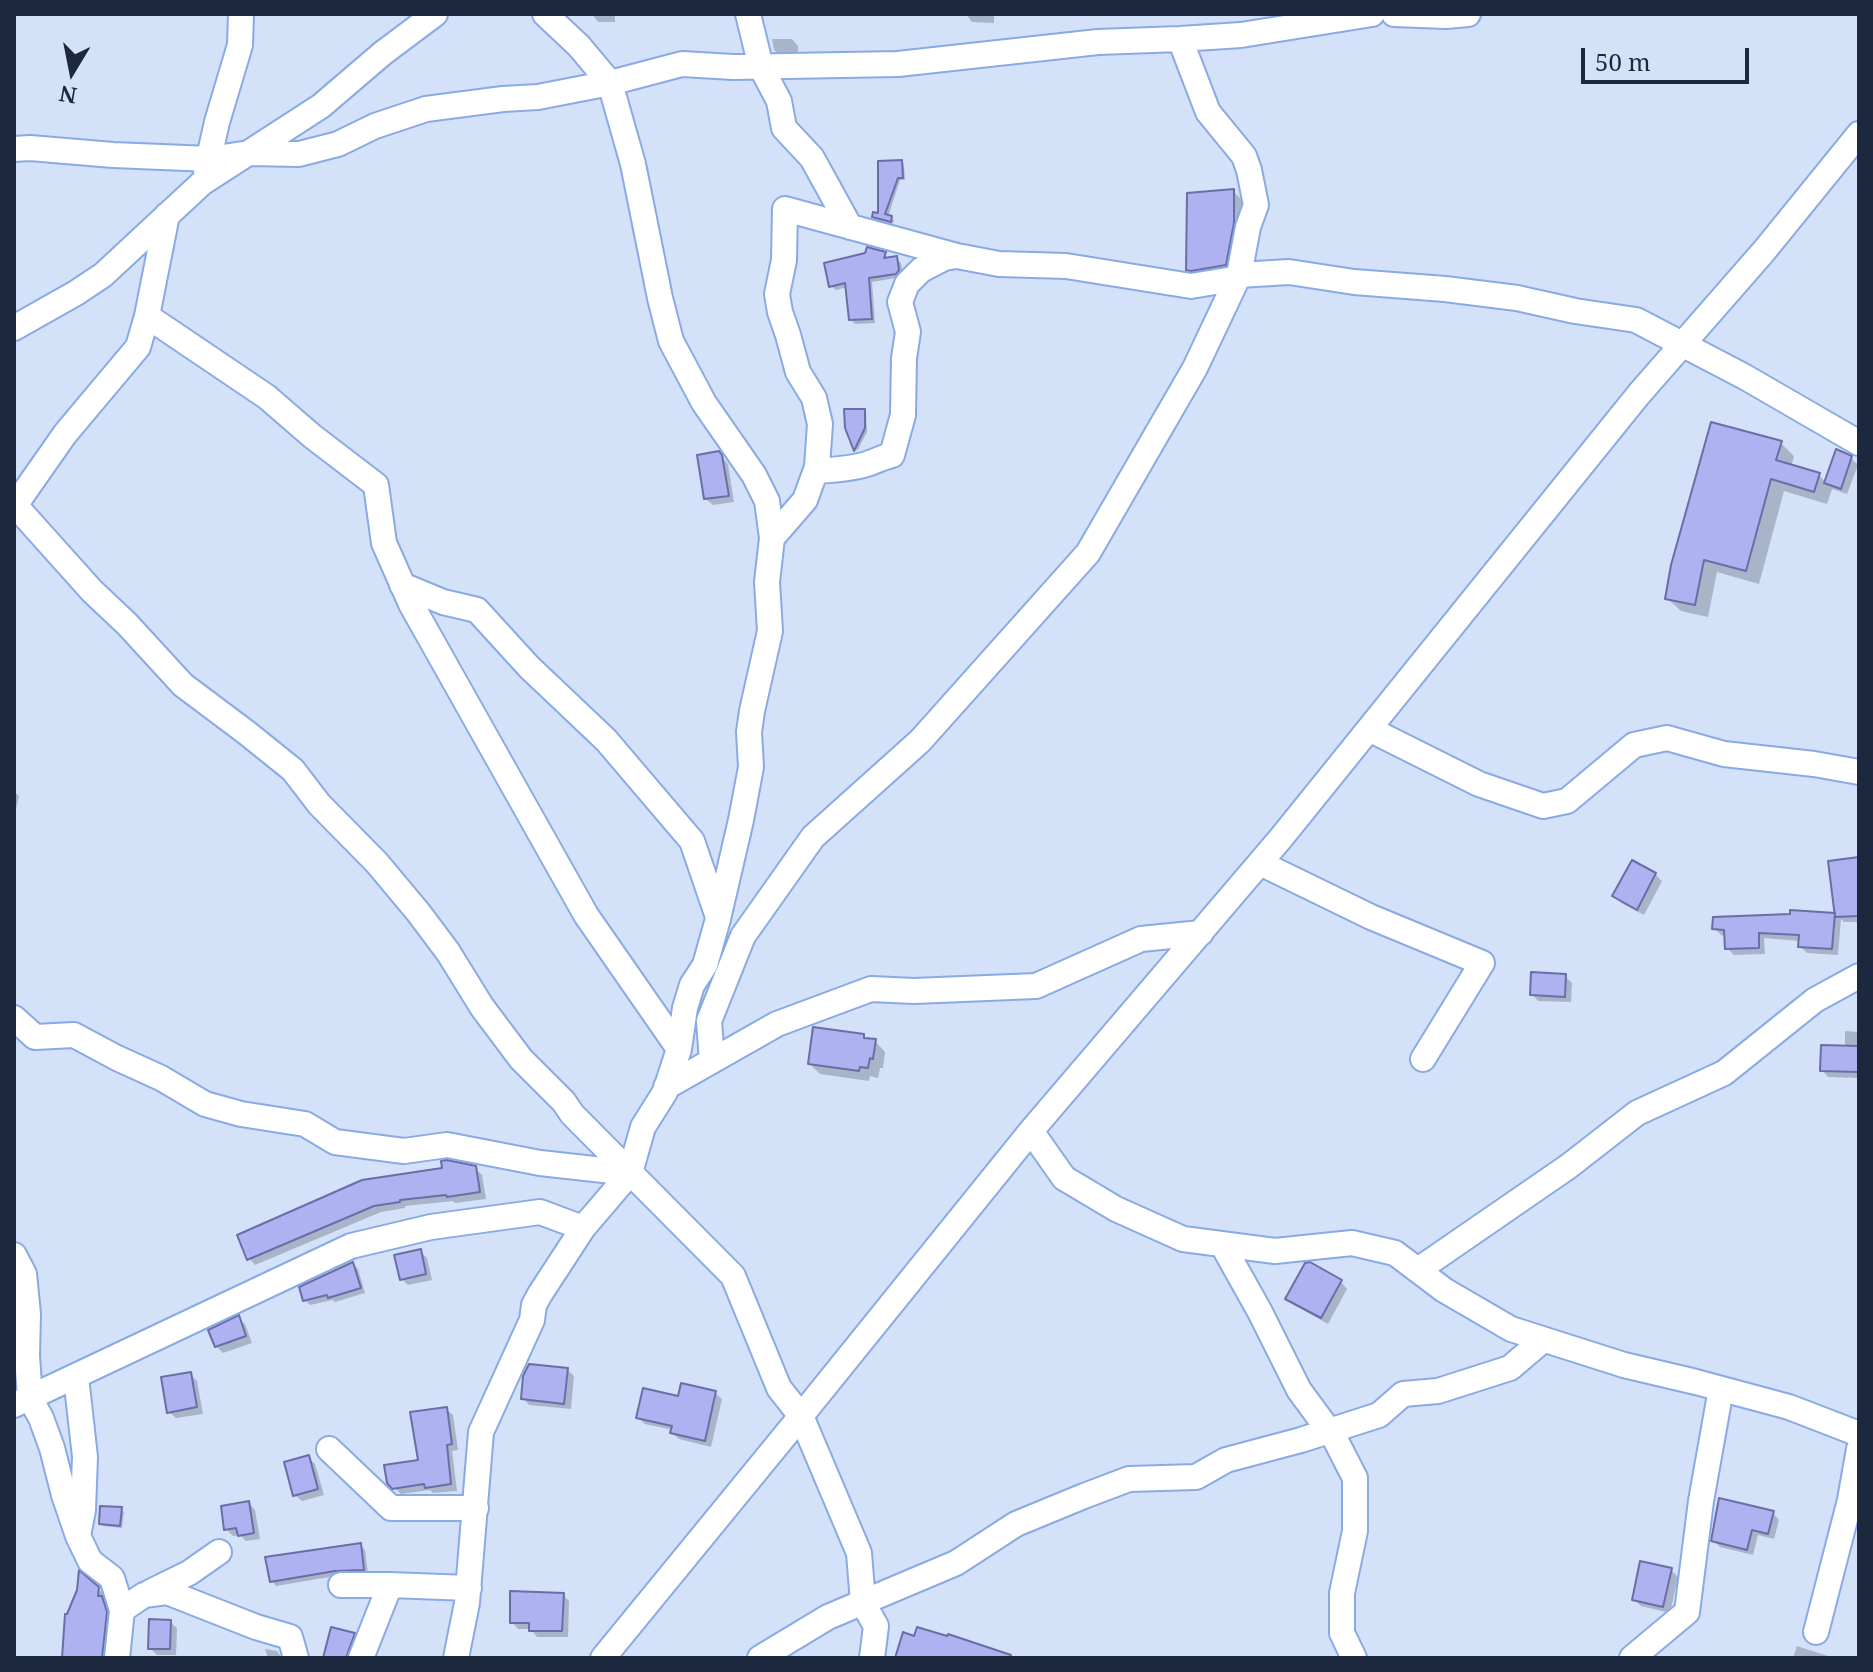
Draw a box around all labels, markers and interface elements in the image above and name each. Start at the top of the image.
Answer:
north arrow [32,32,112,112]
scale bar [1585,32,1753,82]
text: 50 m [1595,45,1651,78]
text: N [57,79,79,112]

